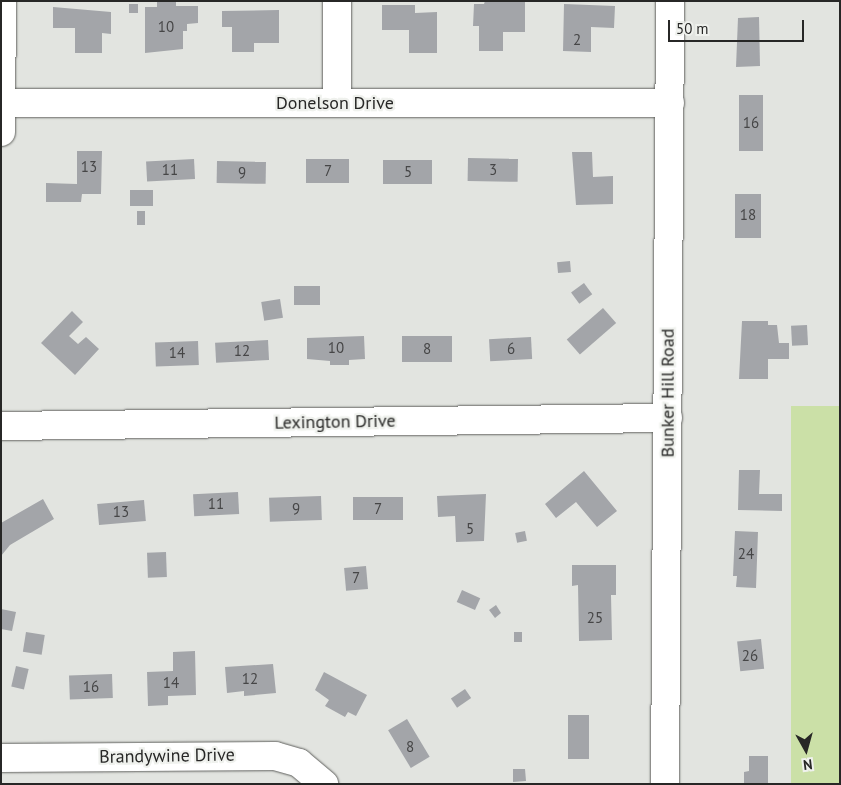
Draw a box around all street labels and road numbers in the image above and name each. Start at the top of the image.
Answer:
street label: Donelson Drive [276,92,394,114]
street label: Bunker Hill Road [657,329,679,457]
street label: Lexington Drive [274,410,396,434]
street label: Brandywine Drive [99,744,235,768]

